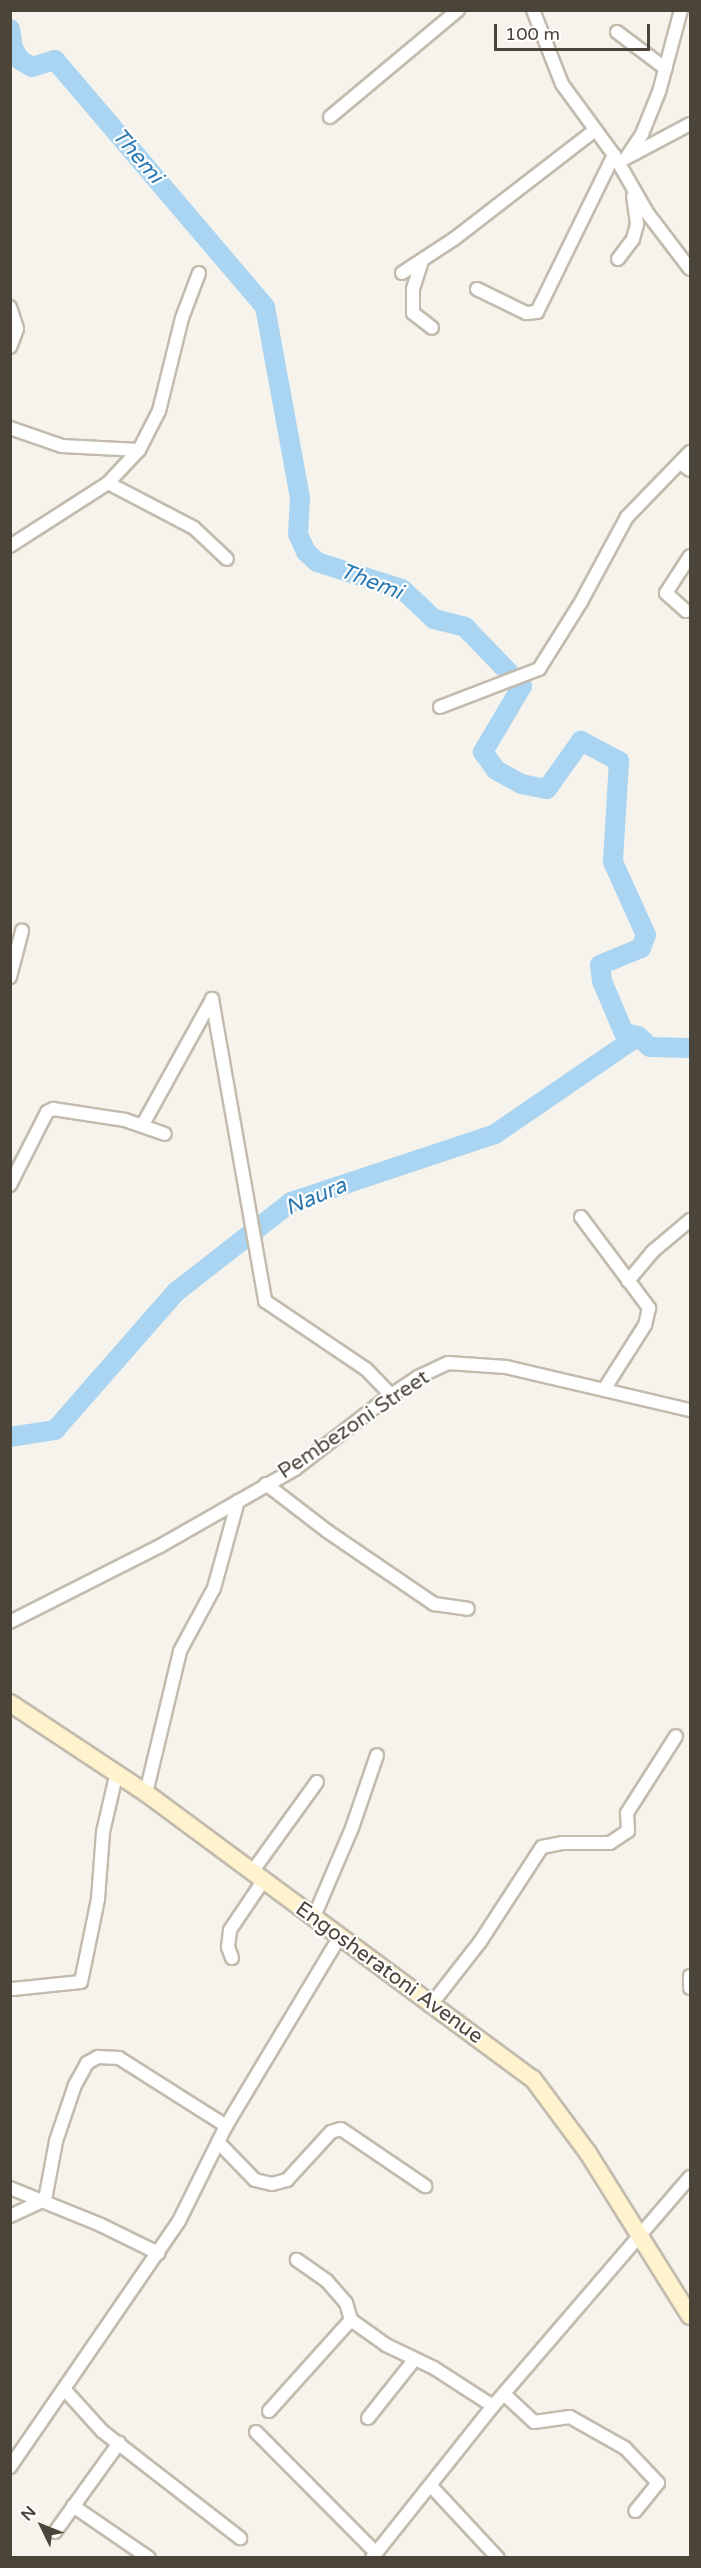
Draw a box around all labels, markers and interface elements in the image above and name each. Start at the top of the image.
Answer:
scale bar [497,12,653,50]
text: 100 m [505,23,560,45]
water label: Themi [106,123,168,189]
water label: Themi [336,558,406,606]
water label: Naura [281,1172,351,1222]
street label: Pembezoni Street [274,1365,434,1485]
street label: Engosheratoni Avenue [290,1896,488,2050]
north arrow [12,2496,72,2556]
text: N [17,2502,41,2525]

